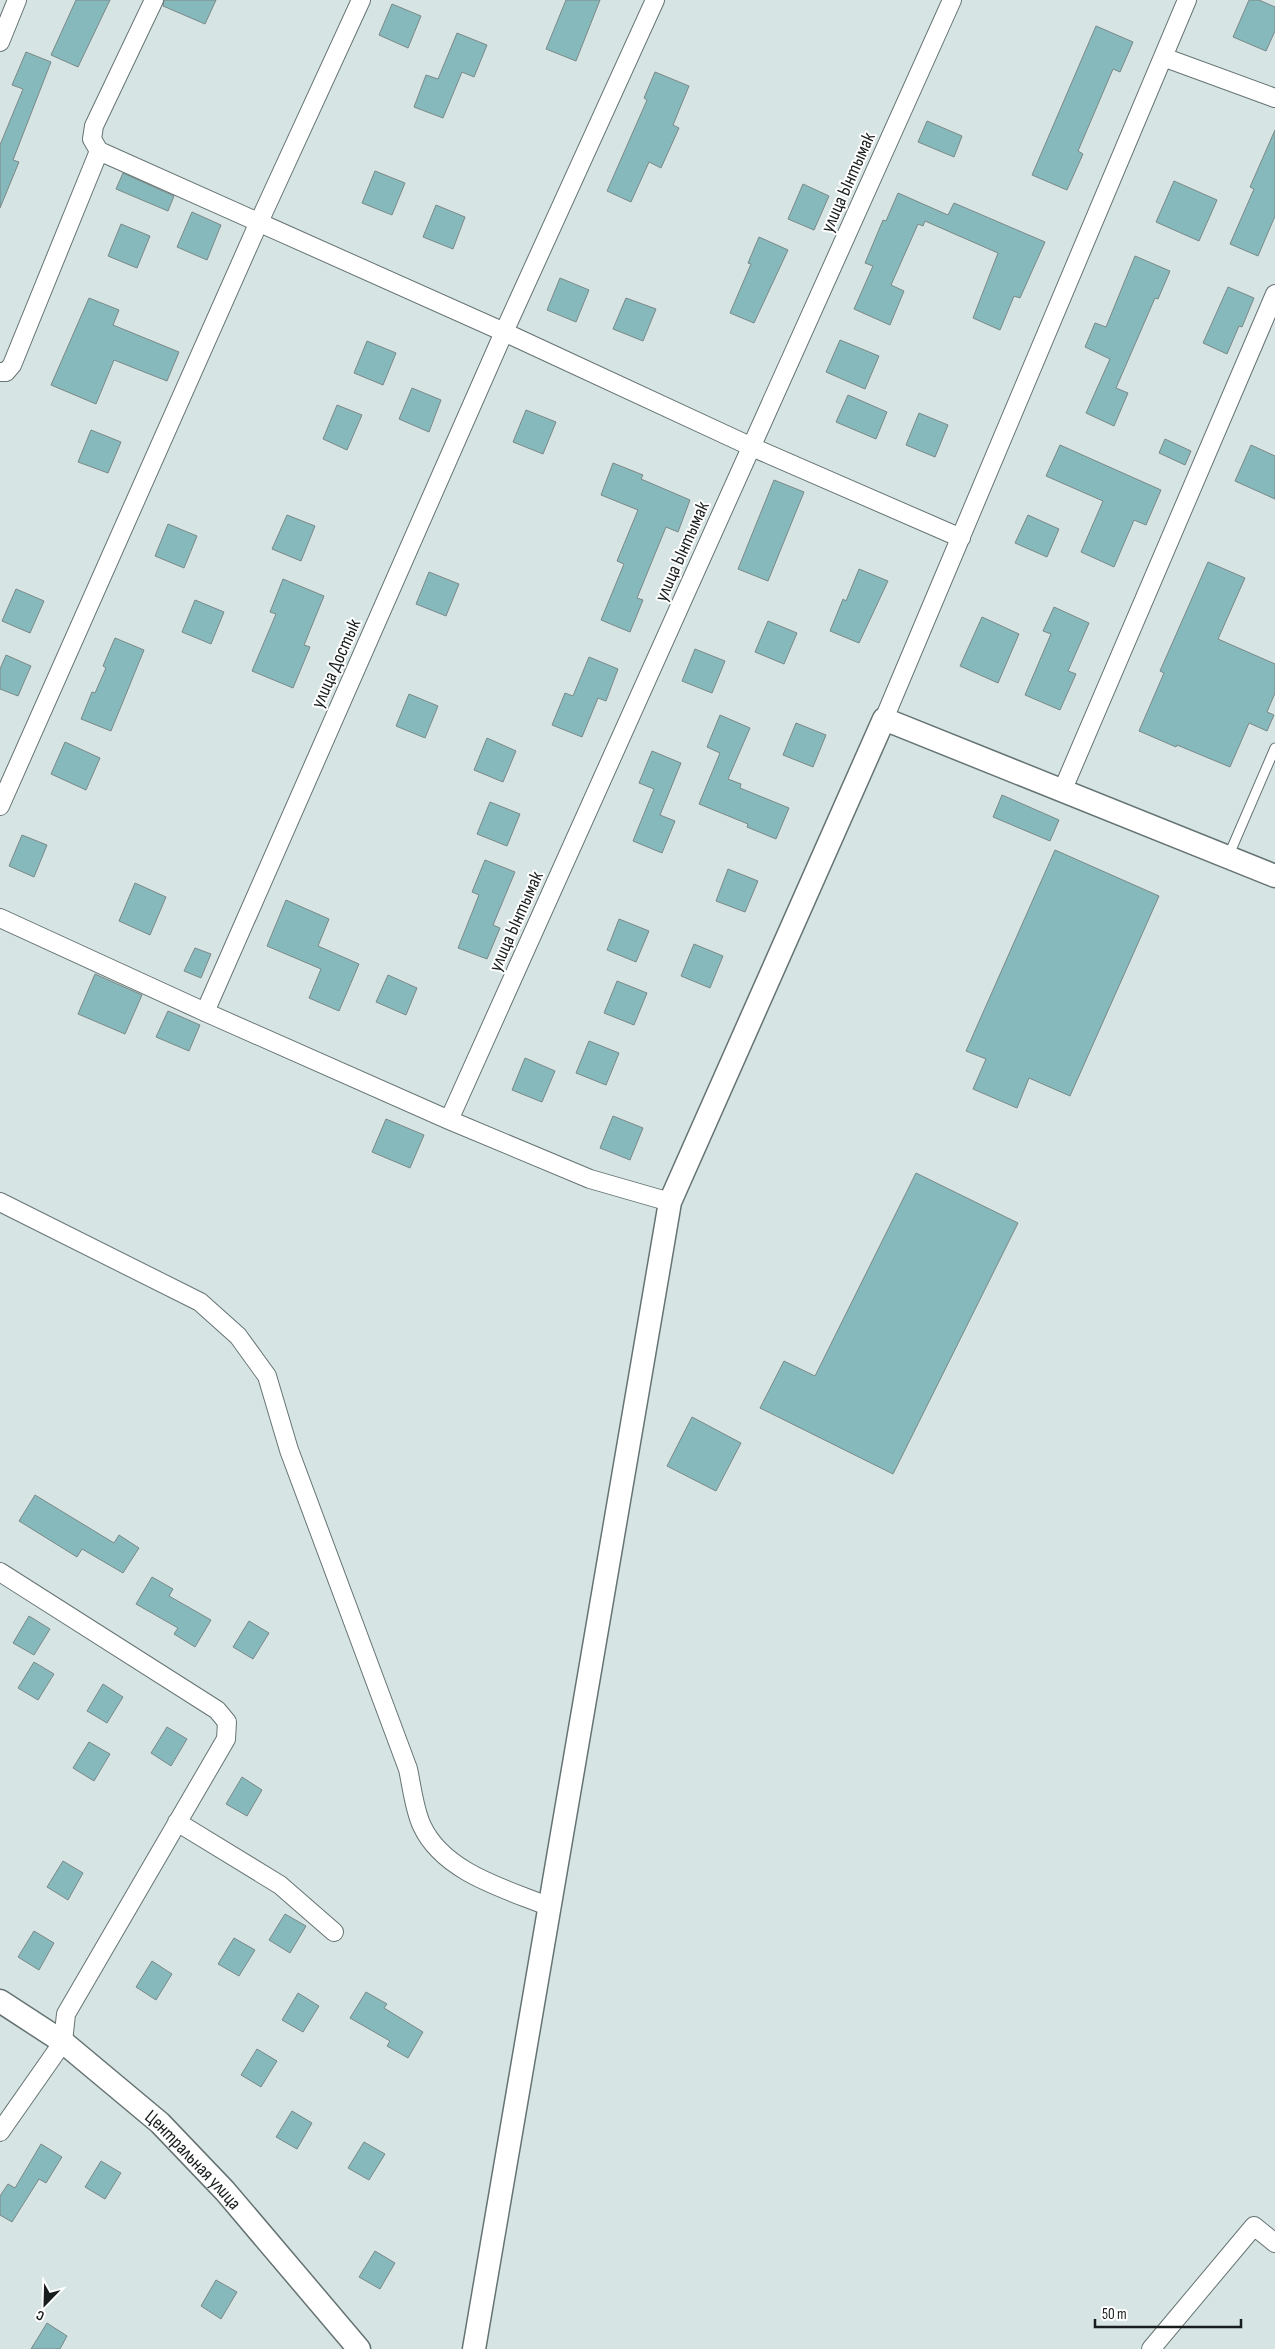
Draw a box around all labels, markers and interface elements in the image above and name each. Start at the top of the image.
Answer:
street label: улица Ынтымак [816,128,881,236]
street label: улица Ынтымак [650,497,715,605]
street label: улица Достык [307,615,366,712]
street label: улица Ынтымак [484,867,549,975]
street label: Центральная улица [140,2106,246,2215]
north arrow [20,2279,70,2329]
scale bar [1095,2296,1241,2328]
text: 50 m [1102,2305,1127,2324]
text: С [33,2306,47,2325]

